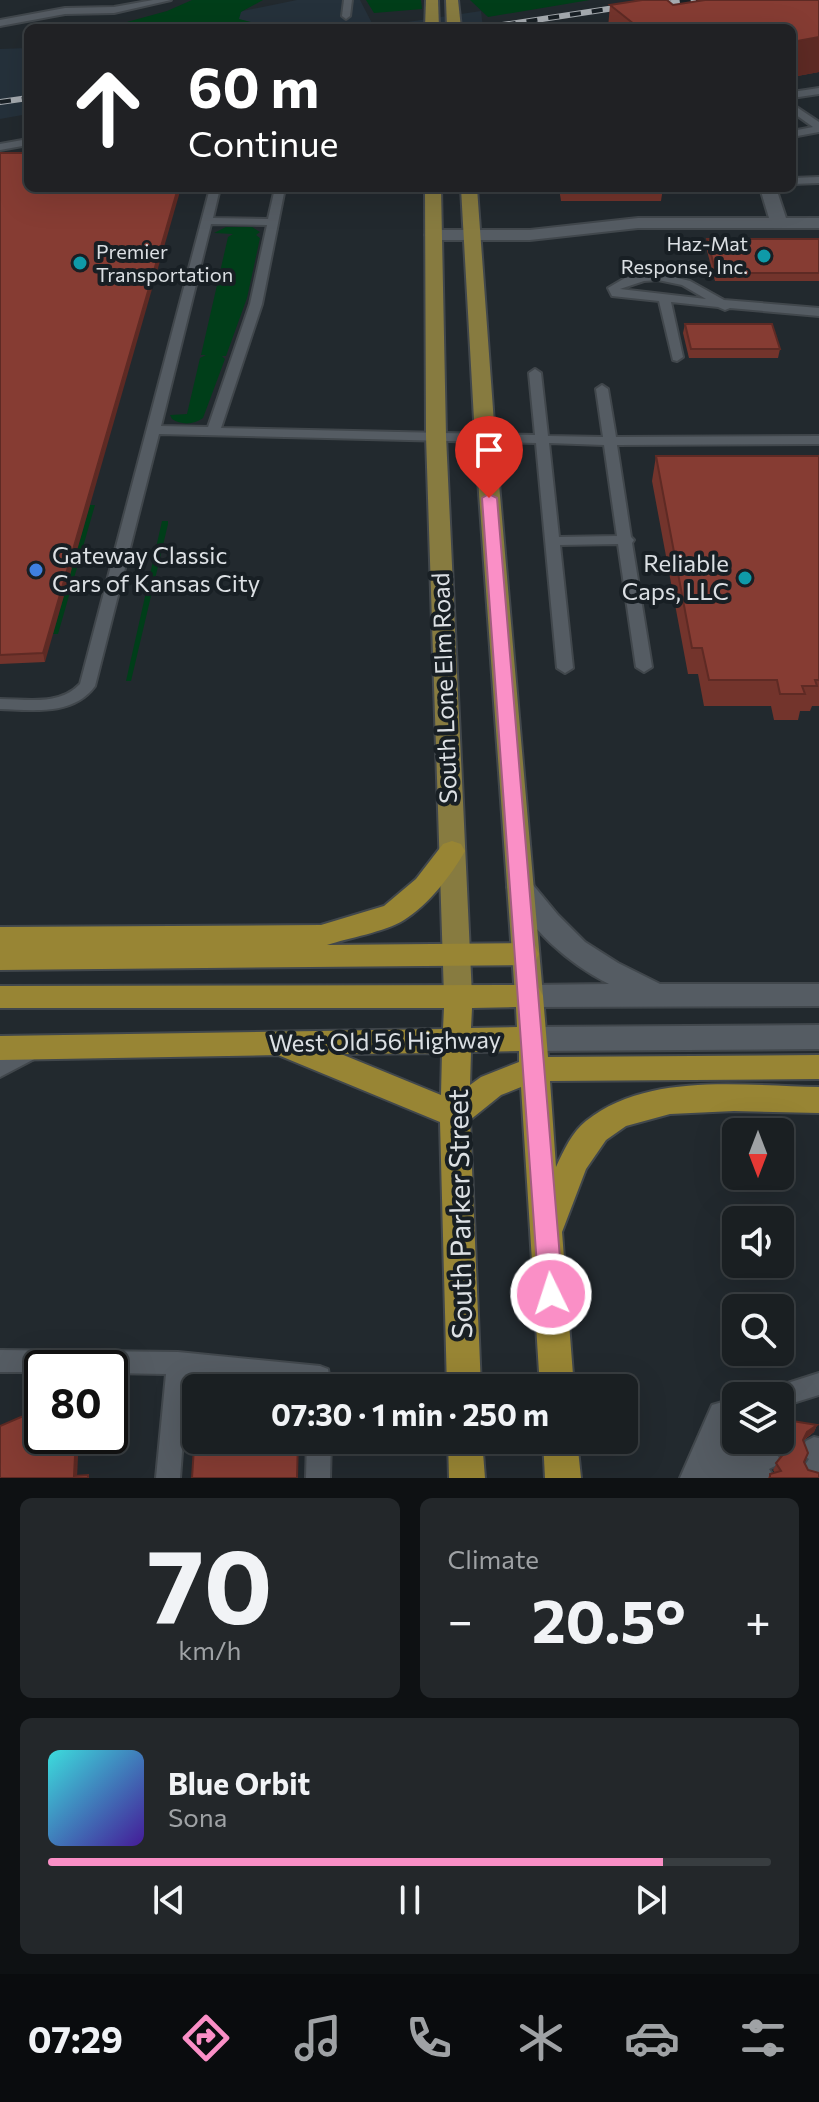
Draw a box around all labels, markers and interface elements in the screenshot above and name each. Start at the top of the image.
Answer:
text: 60 m [188,51,319,120]
icon: ahead [56,56,160,160]
text: Continue [188,120,339,164]
place label: Haz-Mat Response, Inc. [621,231,748,278]
place label: Premier Transportation [96,239,233,286]
marker: Haz-Mat Response, Inc. [755,247,773,265]
marker: Premier Transportation [71,254,89,272]
pin [455,416,523,498]
icon: arrive [467,428,511,472]
place label: Gateway Classic Cars of Kansas City [52,540,260,597]
place label: Reliable Caps, LLC [622,548,729,605]
marker: Gateway Classic Cars of Kansas City [27,561,45,579]
marker: Reliable Caps, LLC [736,569,754,587]
street label: South Lone Elm Road [425,572,462,804]
street label: West Old 56 Highway [269,1024,501,1057]
street label: South Parker Street [440,1089,478,1339]
north arrow [722,1118,794,1190]
map controls [722,1118,794,1454]
button: sound [722,1206,794,1278]
position arrow [509,1252,593,1336]
button: search [722,1294,794,1366]
speed limit sign: 80 [24,1350,128,1454]
button: layers [722,1382,794,1454]
text: 07:30 · 1 min · 250 m [271,1395,549,1432]
text: 70 [147,1518,273,1645]
text: Climate [448,1543,539,1574]
text: 20.5° [532,1582,686,1655]
text: − [448,1592,473,1646]
text: + [745,1592,771,1646]
text: km/h [178,1634,241,1665]
text: Blue Orbit [168,1764,310,1801]
text: Sona [168,1801,227,1832]
icon: previous [147,1878,191,1922]
icon: pause [388,1878,432,1922]
icon: next [629,1878,673,1922]
icon: directions [178,2010,234,2066]
icon: music [290,2010,346,2066]
icon: phone [401,2010,457,2066]
icon: climate [513,2010,569,2066]
icon: car [624,2010,680,2066]
icon: filters [735,2010,791,2066]
text: 07:29 [28,2016,123,2060]

